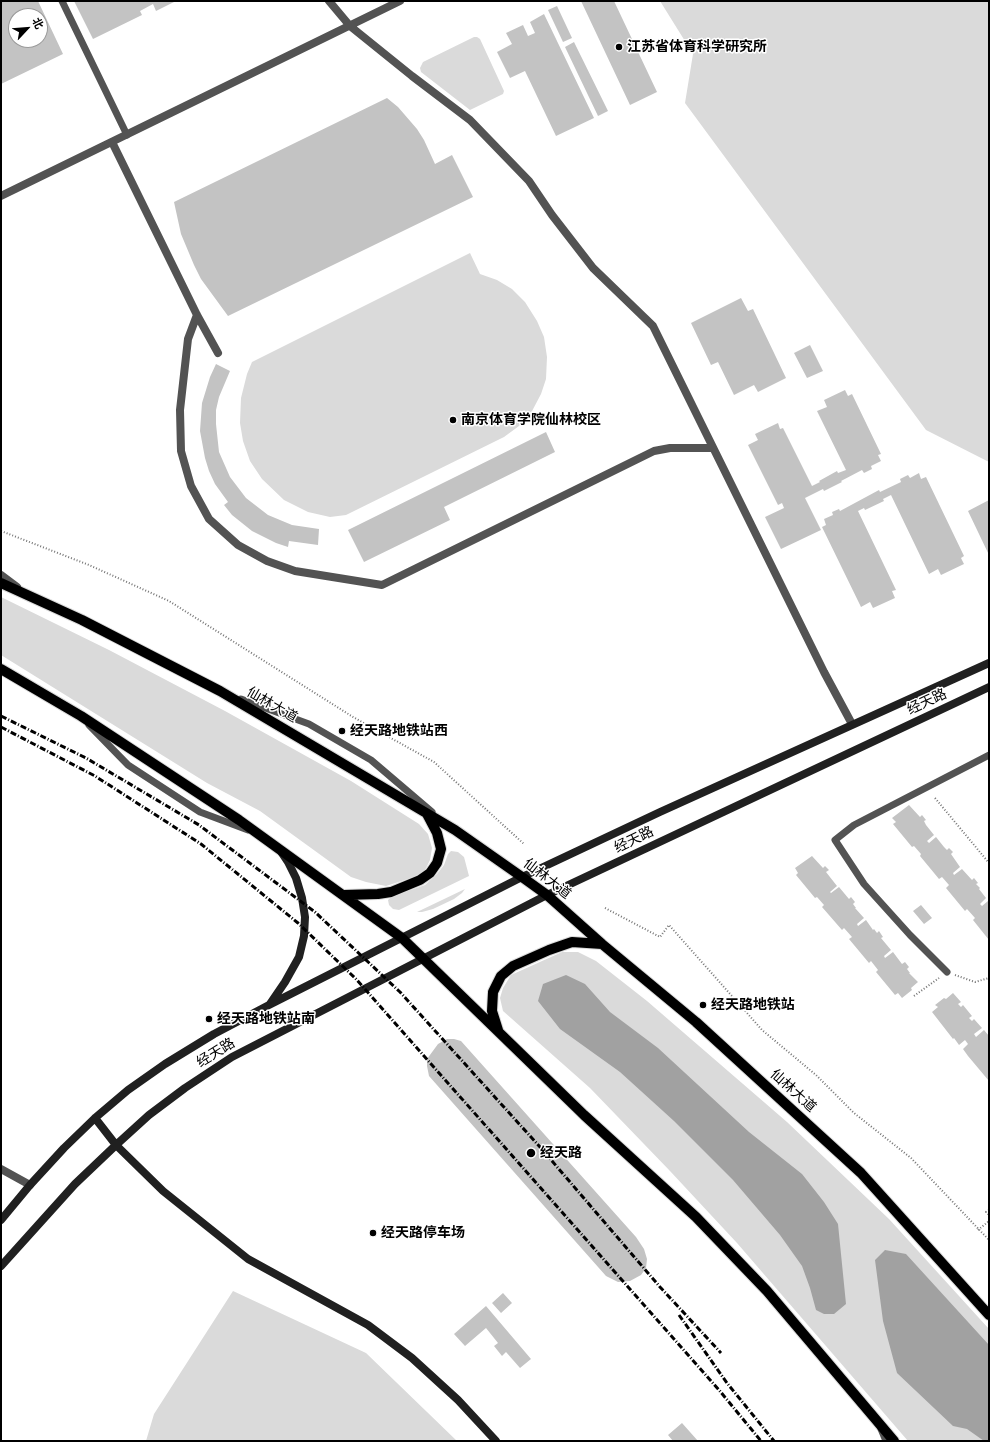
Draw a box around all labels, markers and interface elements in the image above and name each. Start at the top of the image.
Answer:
north arrow [8,8,48,48]
text: 北 [29,15,47,31]
place label: 江苏省体育科学研究所 [627,39,767,55]
marker: 江苏省体育科学研究所 [614,42,624,52]
place label: 南京体育学院仙林校区 [461,412,601,428]
marker: 南京体育学院仙林校区 [448,415,458,425]
street label: 仙林大道 [244,684,300,726]
street label: 经天路 [904,686,950,718]
place label: 经天路地铁站西 [350,723,448,739]
marker: 经天路地铁站西 [337,726,347,736]
street label: 经天路 [611,823,657,857]
street label: 仙林大道 [520,855,574,903]
place label: 经天路地铁站 [711,997,795,1013]
marker: 经天路地铁站 [698,1000,708,1010]
place label: 经天路地铁站南 [217,1011,315,1027]
marker: 经天路地铁站南 [204,1014,214,1024]
street label: 经天路 [194,1035,238,1071]
street label: 仙林大道 [767,1066,819,1116]
place label: 经天路 [540,1145,582,1161]
marker: 经天路 [525,1147,537,1159]
place label: 经天路停车场 [381,1225,465,1241]
marker: 经天路停车场 [368,1228,378,1238]

